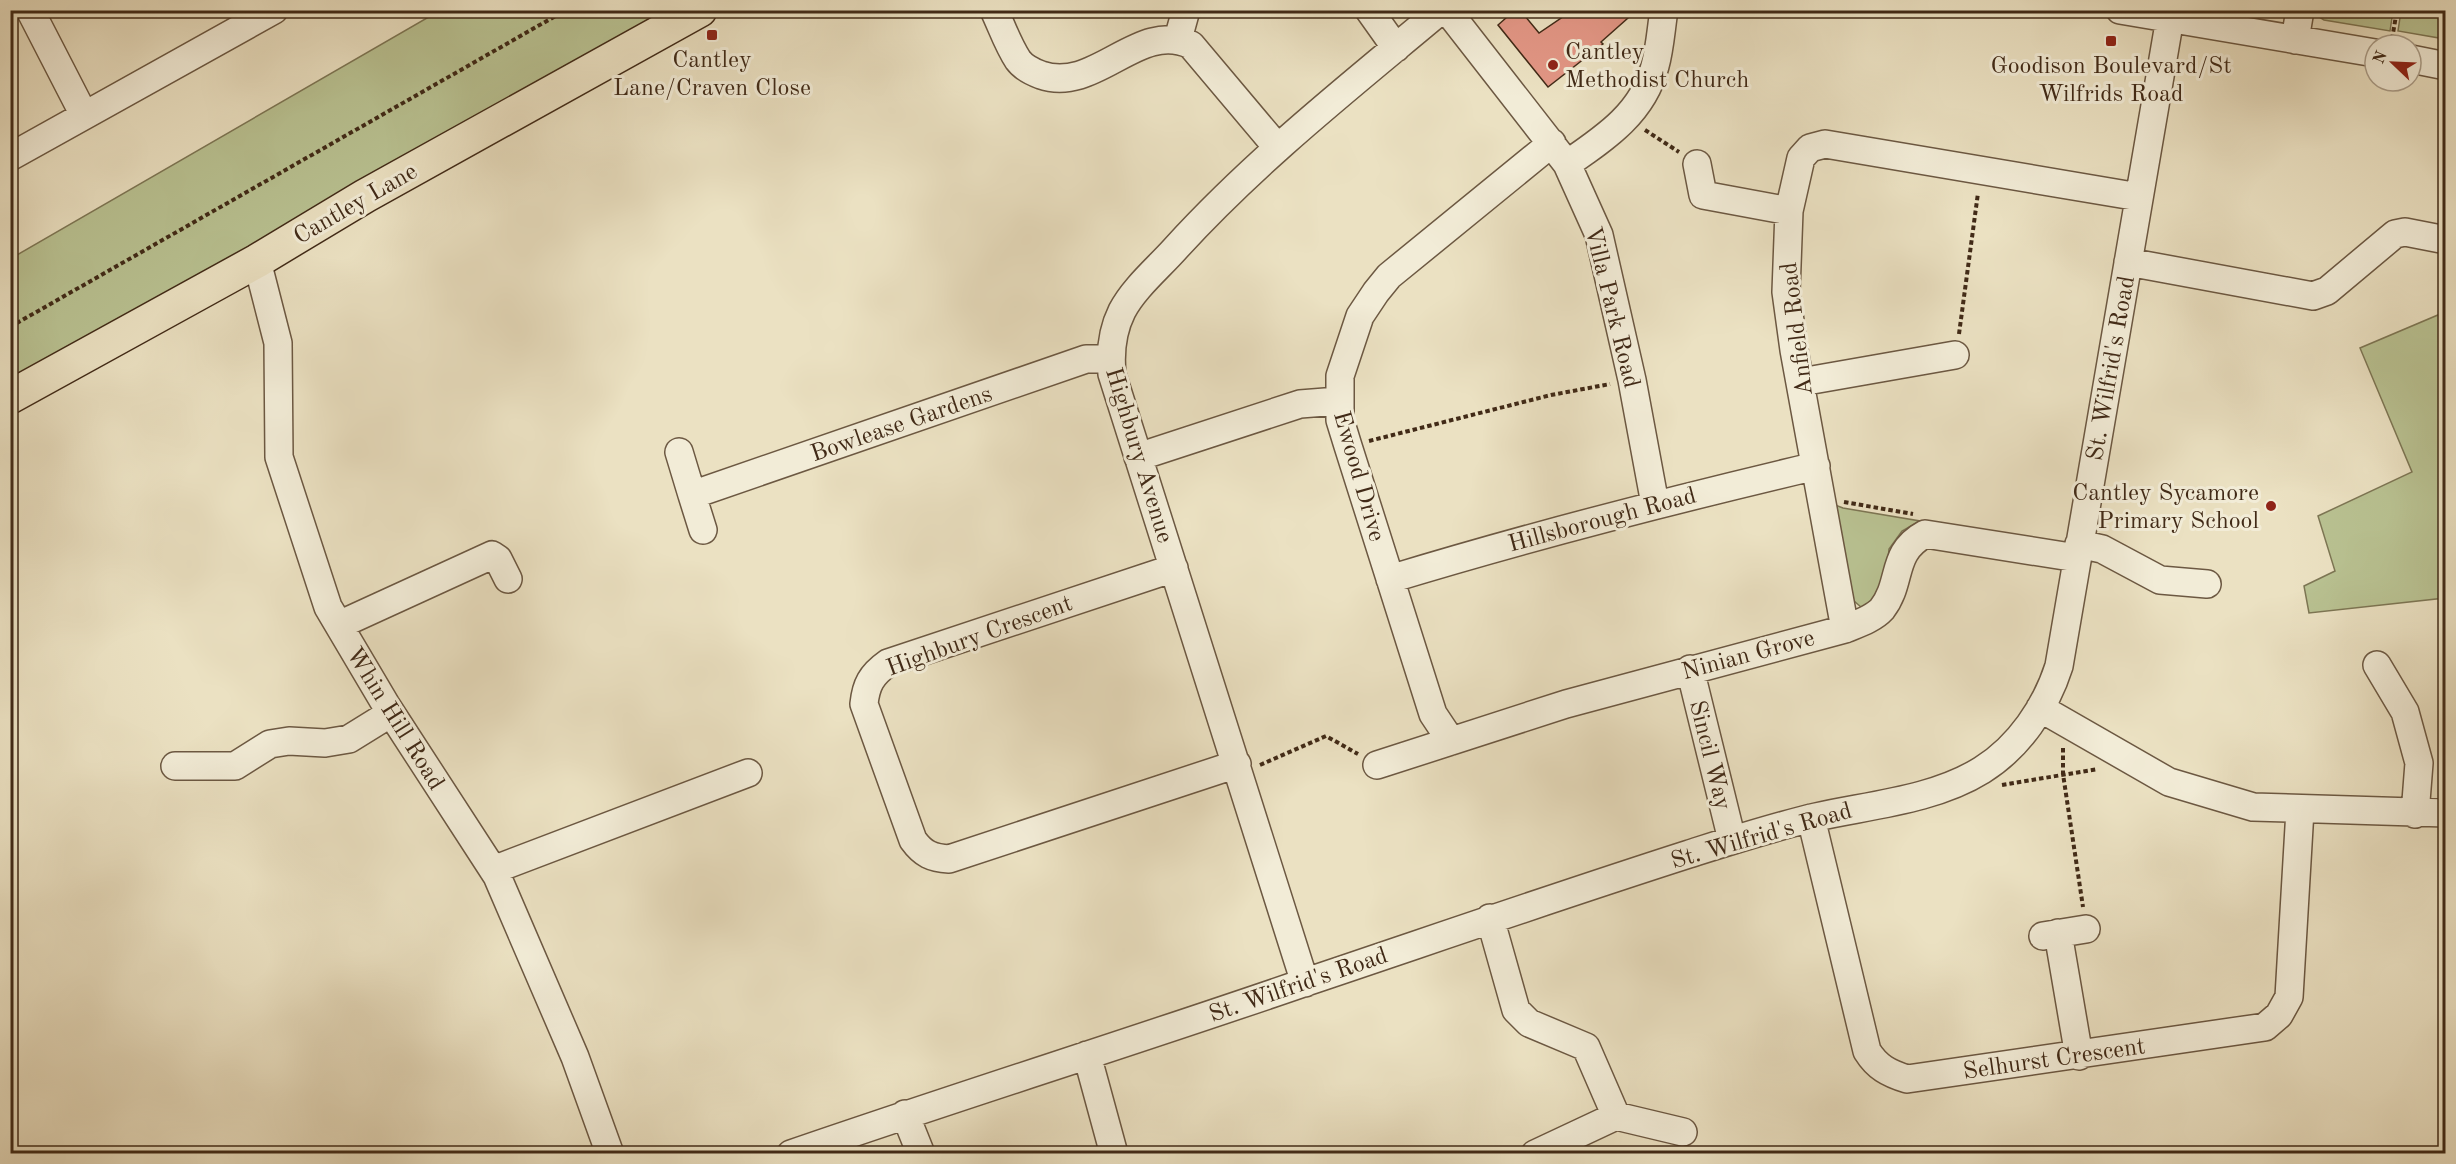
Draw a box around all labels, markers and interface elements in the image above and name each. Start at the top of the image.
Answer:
marker: Cantley Lane/Craven Close [705,28,719,42]
north arrow [2363,33,2423,93]
marker: Goodison Boulevard/St Wilfrids Road [2104,34,2118,48]
place label: Cantley Methodist Church [1565,41,1749,93]
text: N [2371,48,2391,67]
place label: Cantley Lane/Craven Close [613,49,811,101]
place label: Goodison Boulevard/St Wilfrids Road [1990,55,2232,107]
marker: Cantley Methodist Church [1546,58,1560,72]
street label: Cantley Lane [290,160,422,250]
street label: Villa Park Road [1579,224,1643,390]
street label: Anfield Road [1778,261,1818,397]
street label: St. Wilfrid's Road [2084,274,2140,463]
street label: Highbury Avenue [1100,365,1176,546]
street label: Bowlease Gardens [808,383,995,467]
street label: Ewood Drive [1328,408,1388,545]
place label: Cantley Sycamore Primary School [2072,482,2259,534]
street label: Hillsborough Road [1506,484,1699,558]
marker: Cantley Sycamore Primary School [2264,499,2278,513]
street label: Highbury Crescent [883,592,1076,682]
street label: Ninian Grove [1679,627,1818,685]
street label: Whin Hill Road [341,643,448,795]
street label: Sincil Way [1684,698,1734,813]
street label: St. Wilfrid's Road [1668,800,1855,874]
street label: St. Wilfrid's Road [1206,944,1391,1028]
street label: Selhurst Crescent [1962,1035,2147,1085]

